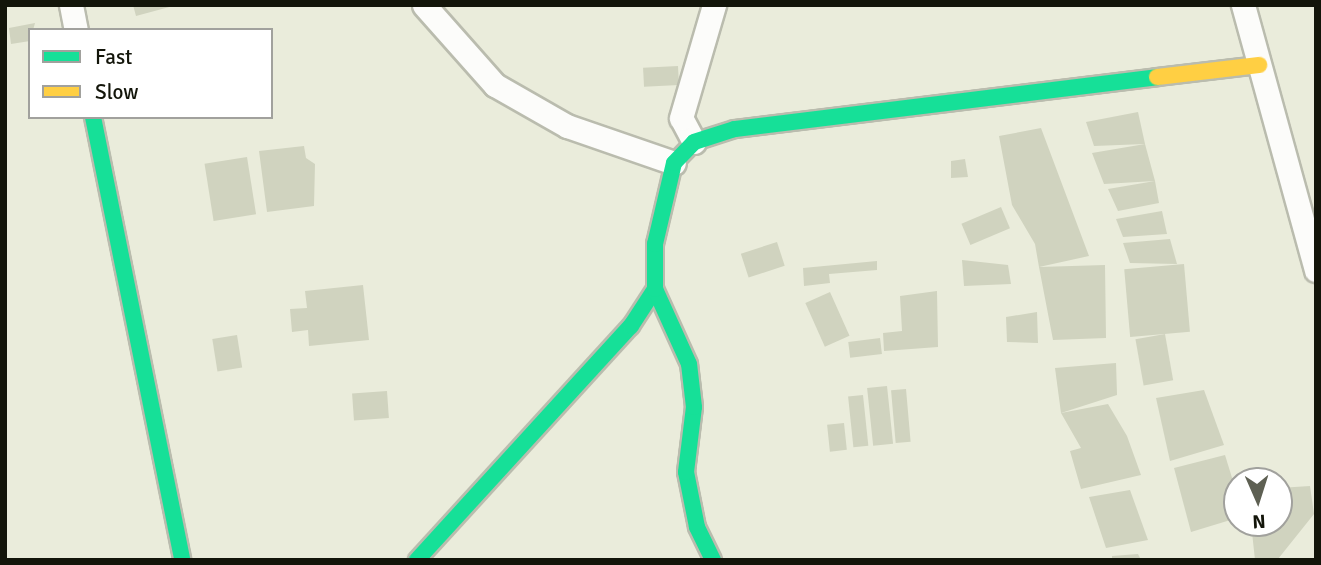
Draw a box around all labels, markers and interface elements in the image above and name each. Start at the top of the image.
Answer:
legend [28,28,273,119]
text: Fast [95,44,132,70]
text: Slow [95,79,139,105]
north arrow [1223,467,1293,537]
text: N [1252,509,1266,533]

